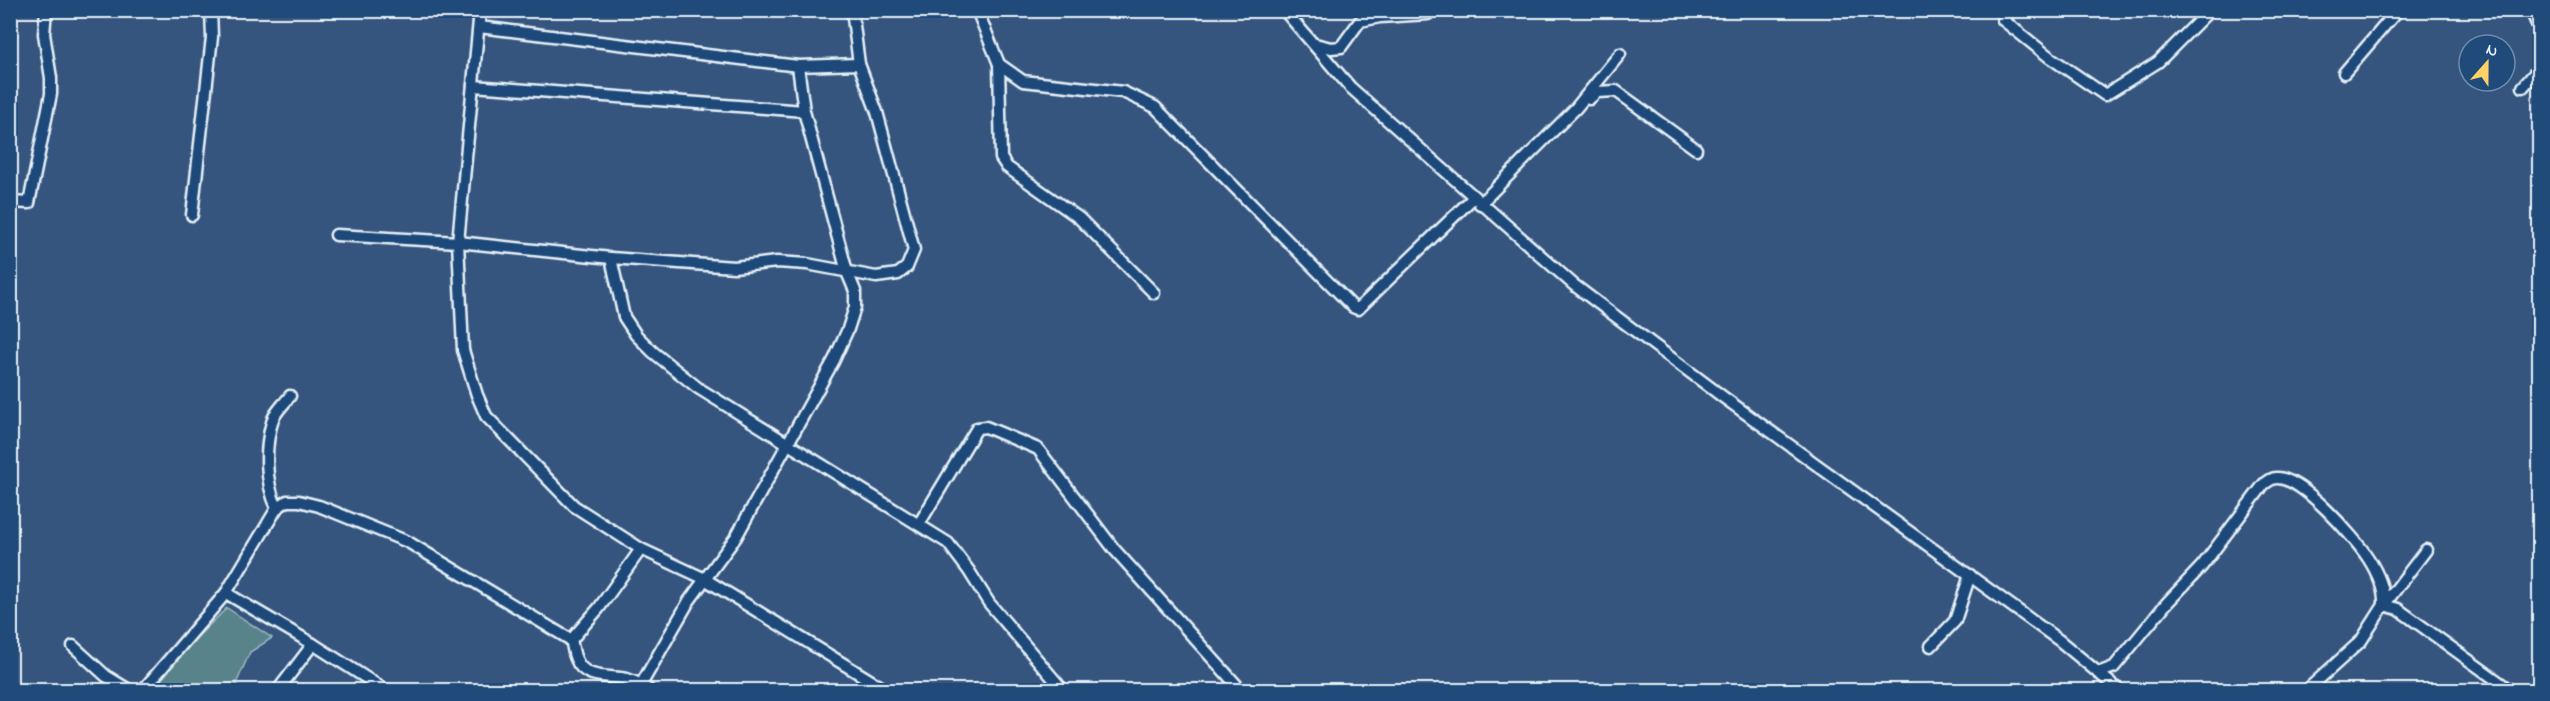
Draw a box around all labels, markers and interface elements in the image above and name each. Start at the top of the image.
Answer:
north arrow [2457,33,2517,93]
text: N [2482,38,2501,64]

